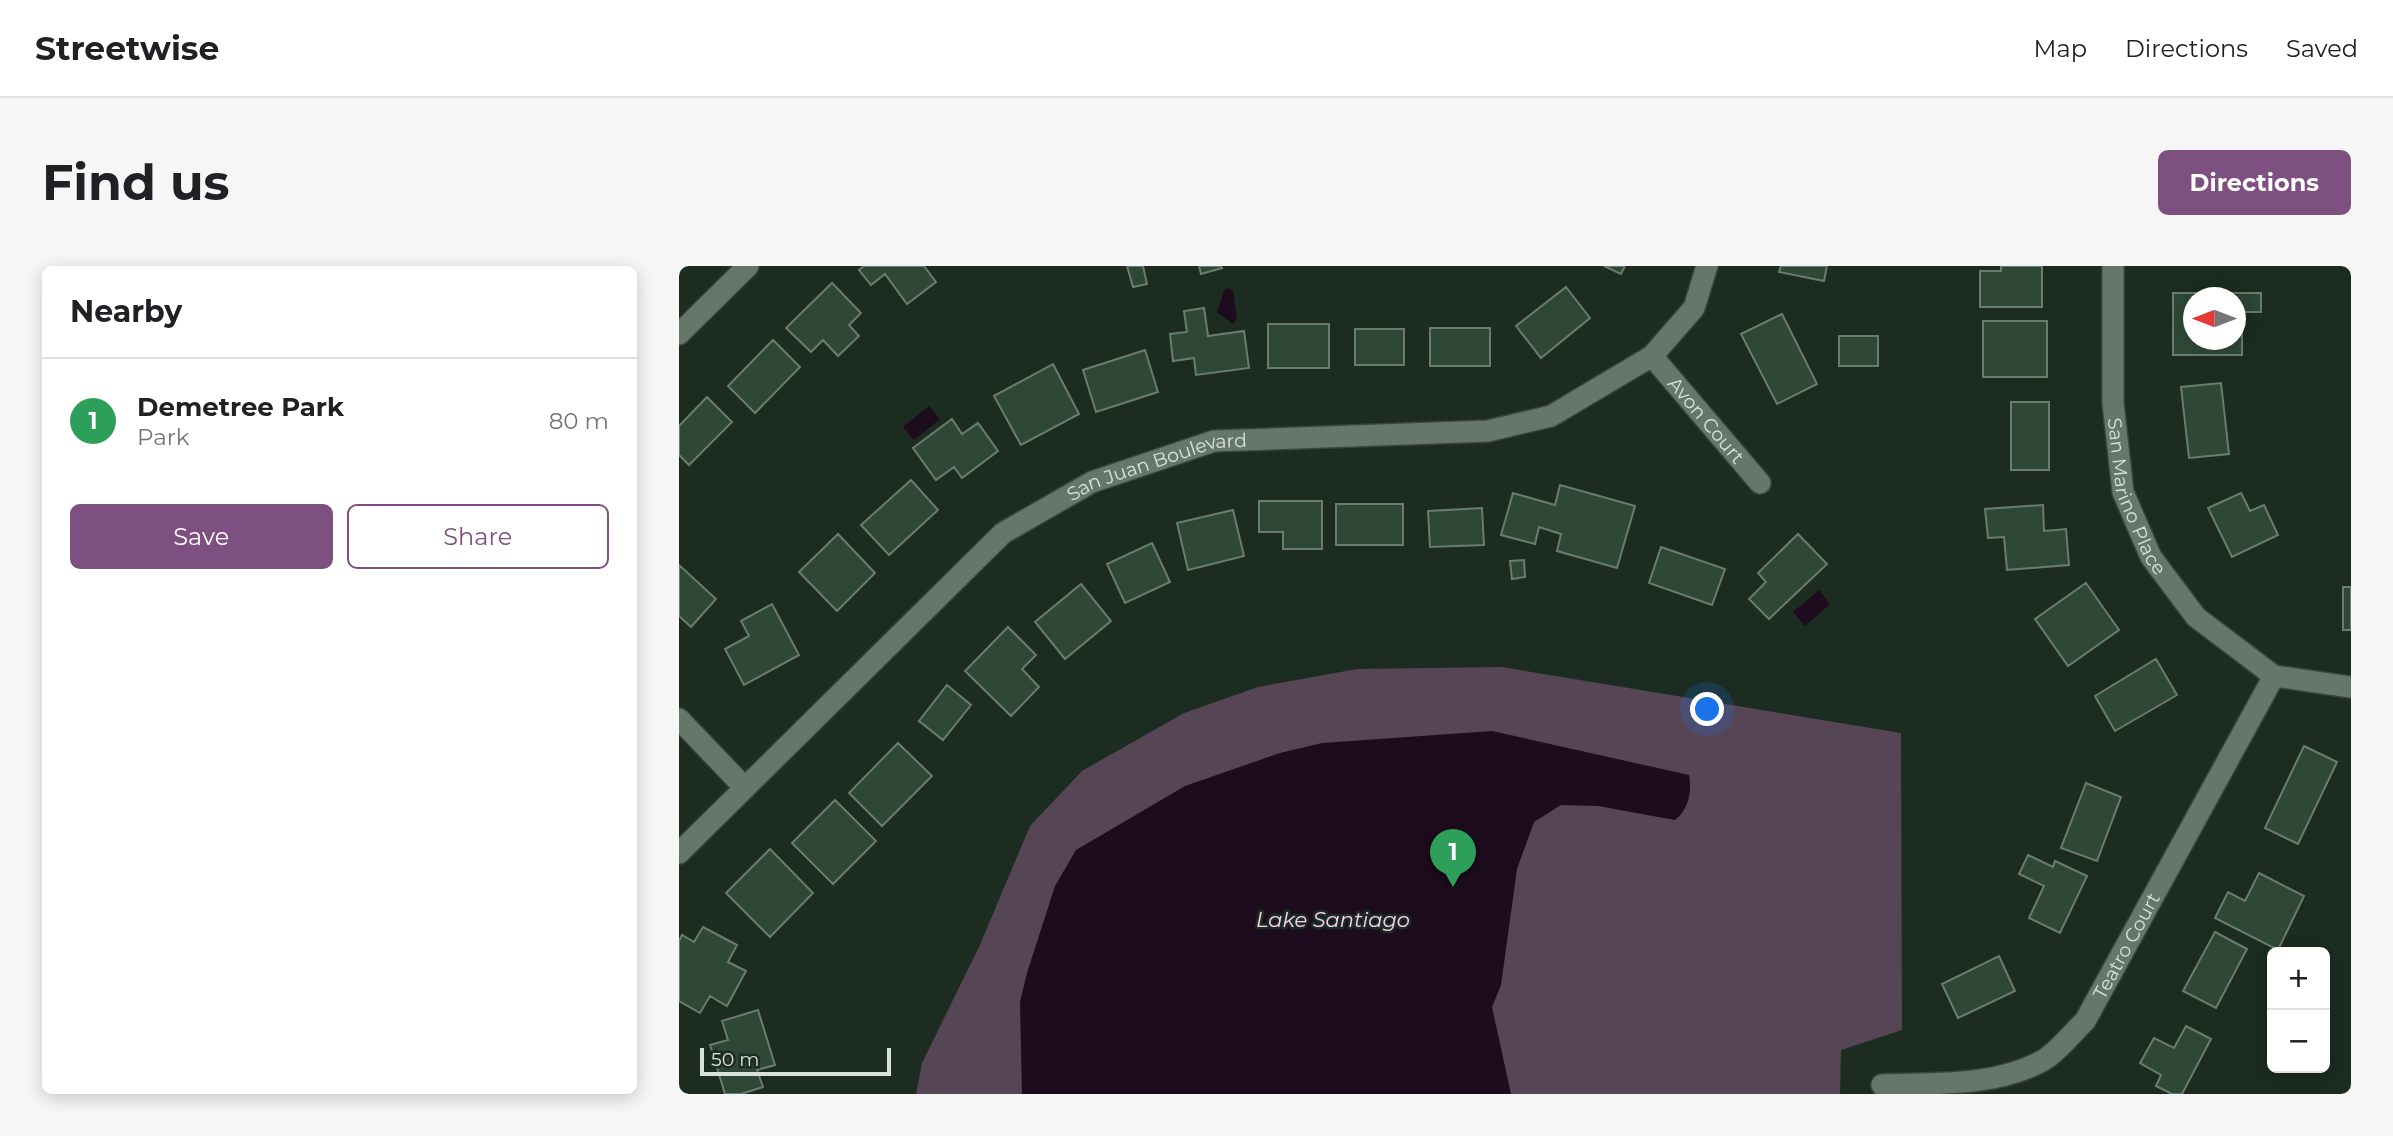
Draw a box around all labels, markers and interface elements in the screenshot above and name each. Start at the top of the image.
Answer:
text: Streetwise [35,28,219,68]
text: Map [2034,34,2087,63]
text: Directions [2125,34,2248,63]
text: Saved [2286,34,2358,63]
button: Directions [2158,150,2351,215]
text: Find us [42,153,230,212]
north arrow [2183,287,2246,350]
text: Nearby [70,293,182,330]
street label: Avon Court [1663,372,1750,468]
text: Demetree Park [137,391,344,423]
text: 1 [88,407,98,435]
text: 80 m [549,407,609,435]
street label: San Marino Place [2103,416,2172,579]
text: Park [137,423,190,451]
street label: San Juan Boulevard [1062,428,1247,506]
button: Save [70,504,333,569]
button: Share [347,504,609,569]
your location [1690,692,1724,726]
pin: 1 [1430,829,1476,887]
street label: Teatro Court [2088,888,2165,1003]
water label: Lake Santiago [1256,907,1410,932]
map controls [2267,947,2330,1073]
button: + [2267,947,2330,1010]
button: − [2267,1010,2330,1073]
scale bar [700,1045,891,1077]
text: 50 m [711,1048,759,1071]

